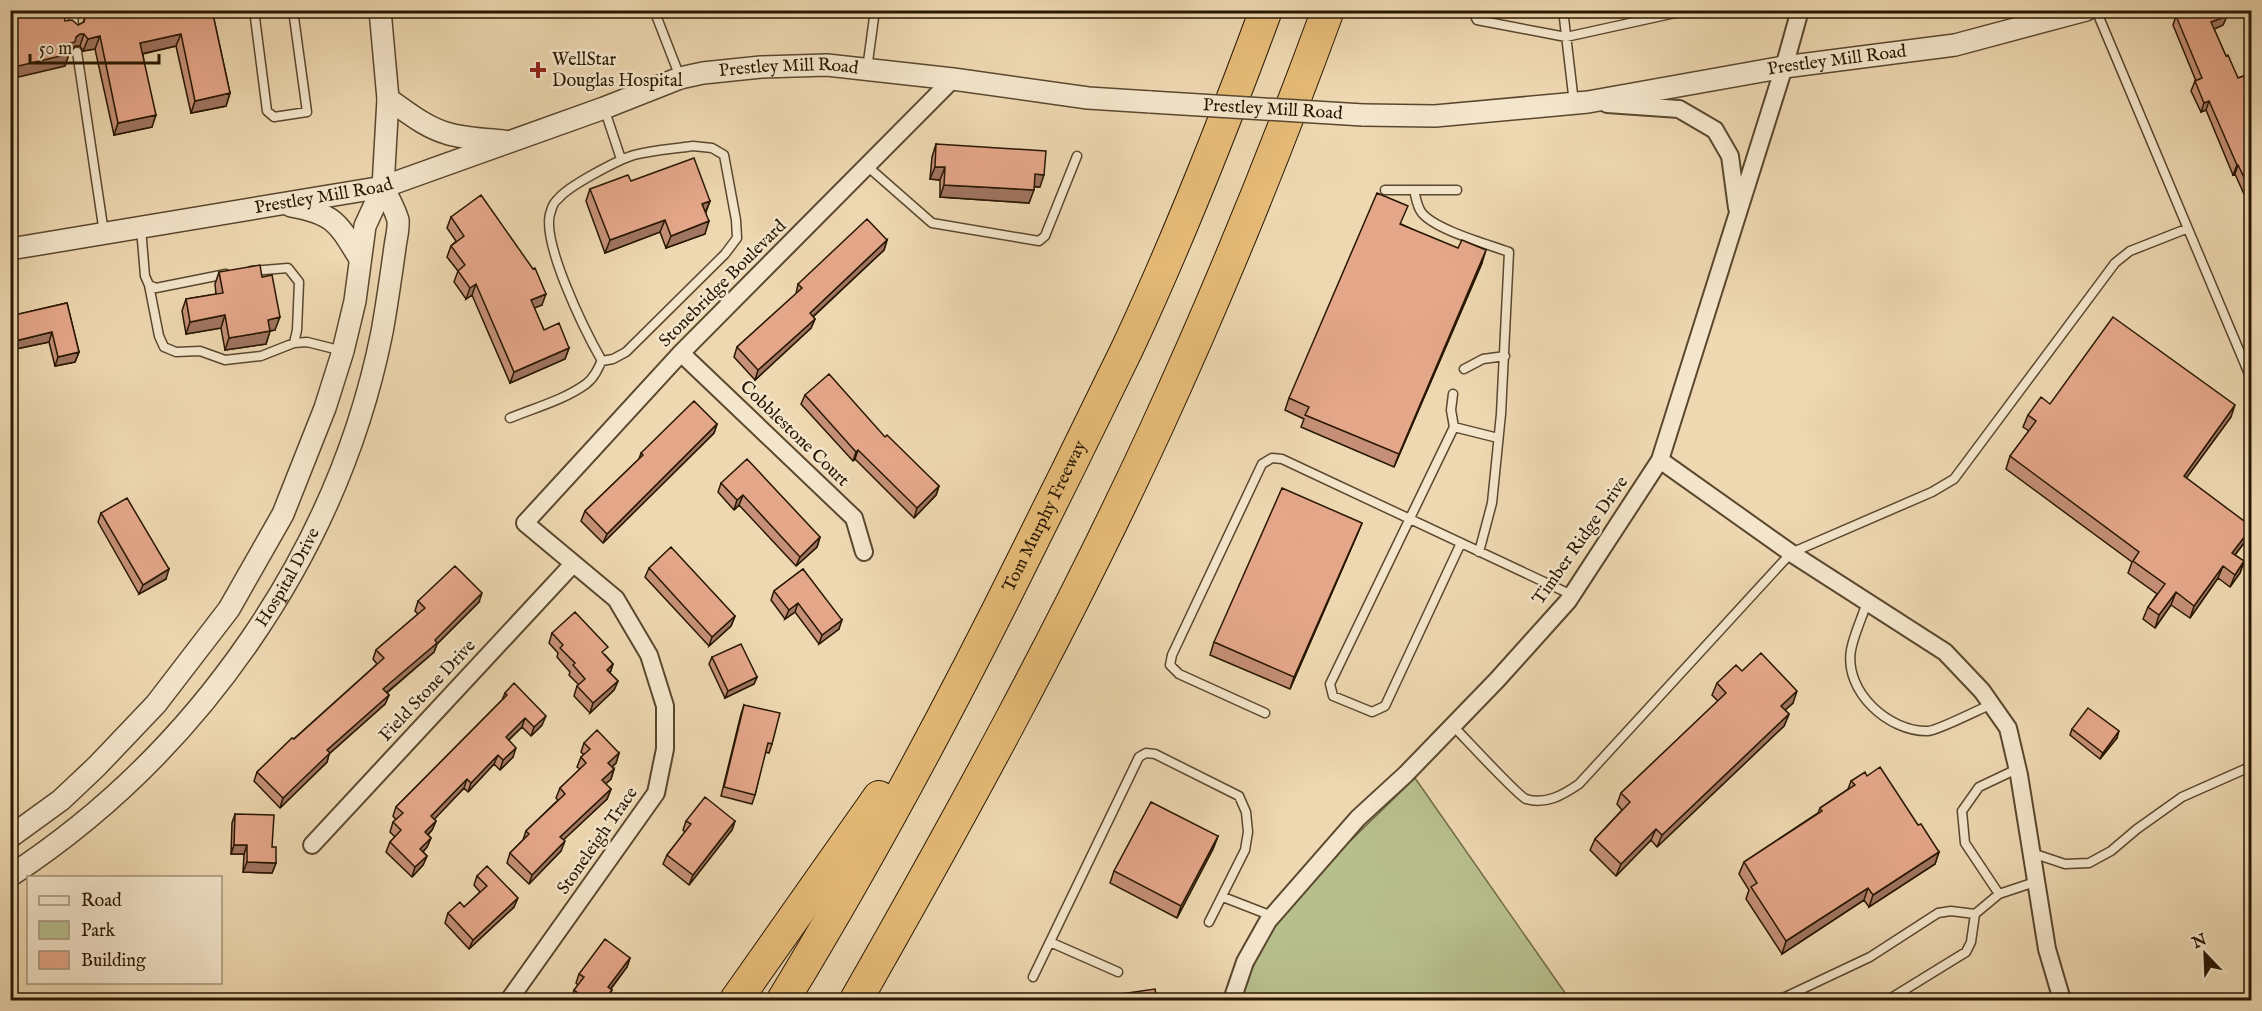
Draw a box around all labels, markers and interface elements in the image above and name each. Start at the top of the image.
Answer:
scale bar [30,27,159,65]
text: 50 m [39,38,72,61]
street label: Prestley Mill Road [1766,40,1908,81]
place label: WellStar Douglas Hospital [552,49,683,93]
street label: Prestley Mill Road [718,53,860,83]
marker: WellStar Douglas Hospital [529,61,547,79]
street label: Prestley Mill Road [1202,94,1344,125]
street label: Prestley Mill Road [253,173,397,220]
street label: Stonebridge Boulevard [654,215,792,353]
street label: Cobblestone Court [734,376,854,492]
street label: Tom Murphy Freeway [997,437,1092,596]
street label: Timber Ridge Drive [1528,472,1634,610]
street label: Hospital Drive [251,524,325,631]
street label: Field Stone Drive [375,635,481,747]
street label: Stoneleigh Trace [552,783,644,899]
legend [27,876,222,984]
text: Road [81,890,122,913]
text: Park [81,920,116,943]
north arrow [2175,924,2235,984]
text: N [2189,930,2210,954]
text: Building [81,950,146,973]

